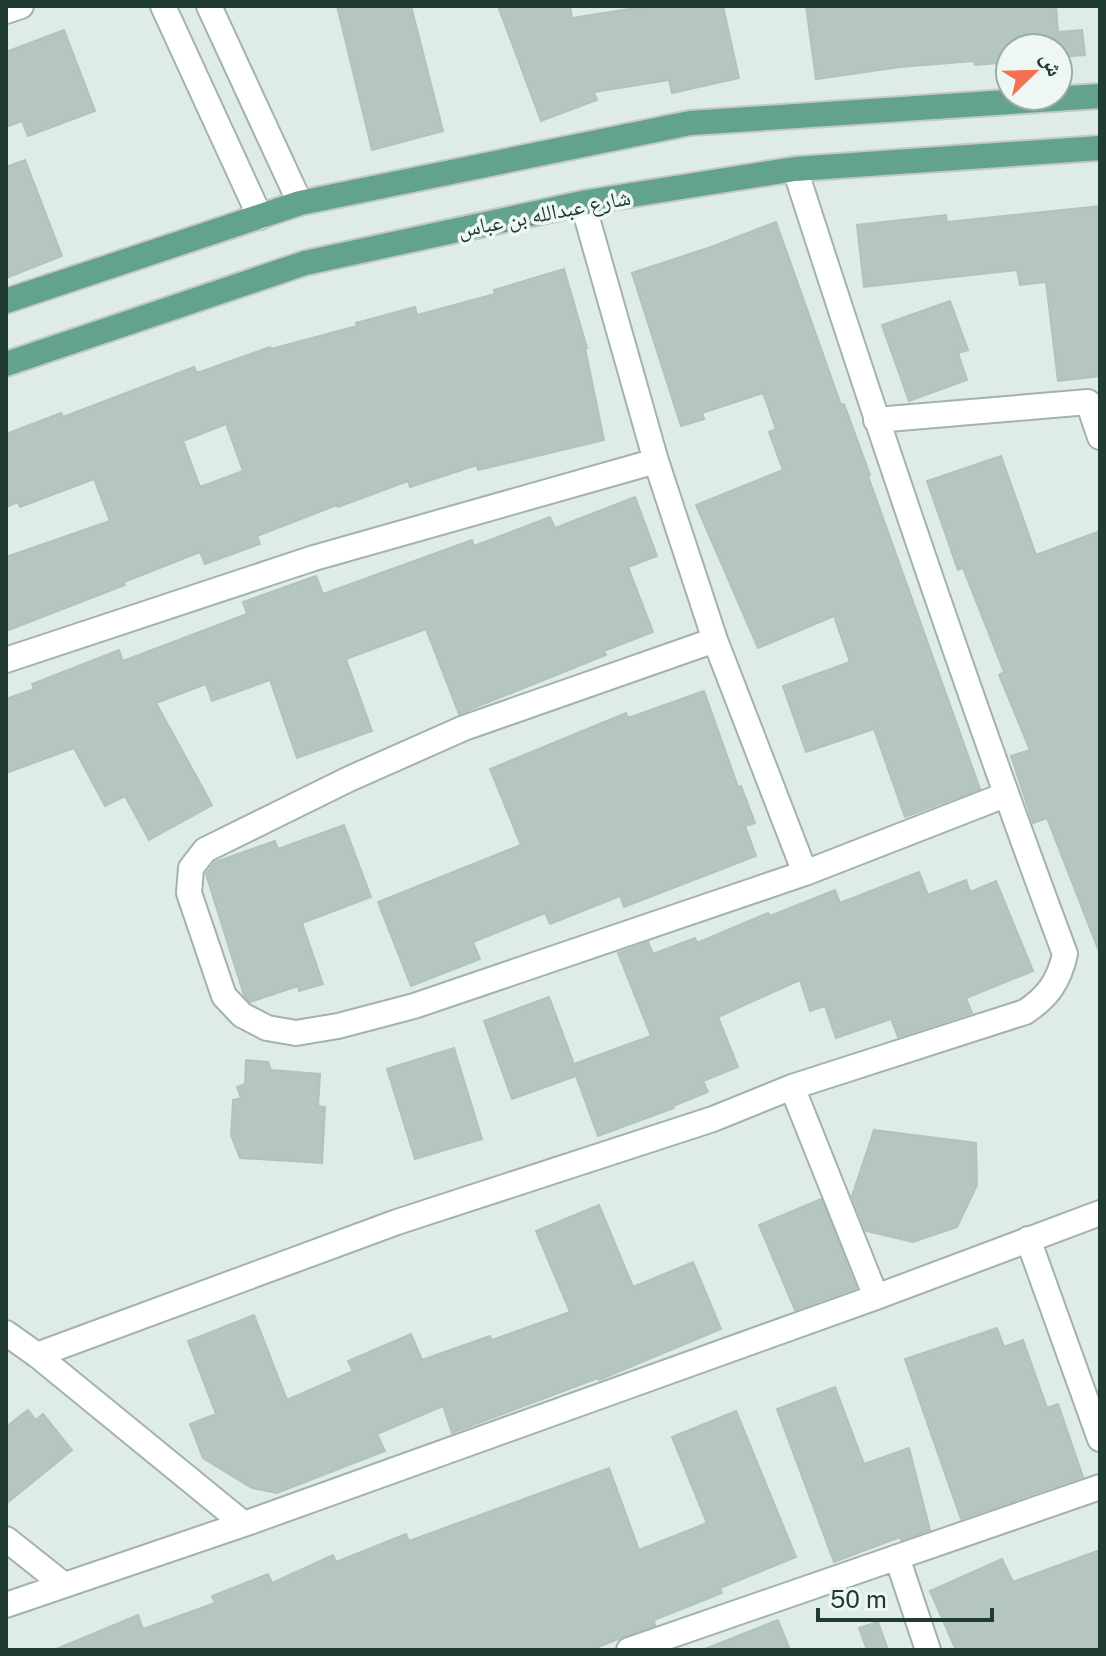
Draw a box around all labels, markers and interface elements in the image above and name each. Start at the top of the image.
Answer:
north arrow [994,32,1074,112]
text: ش [1035,48,1069,80]
street label: شارع عبدالله بن عباس [455,184,633,243]
scale bar [818,1572,992,1622]
text: 50 m [830,1585,887,1613]

